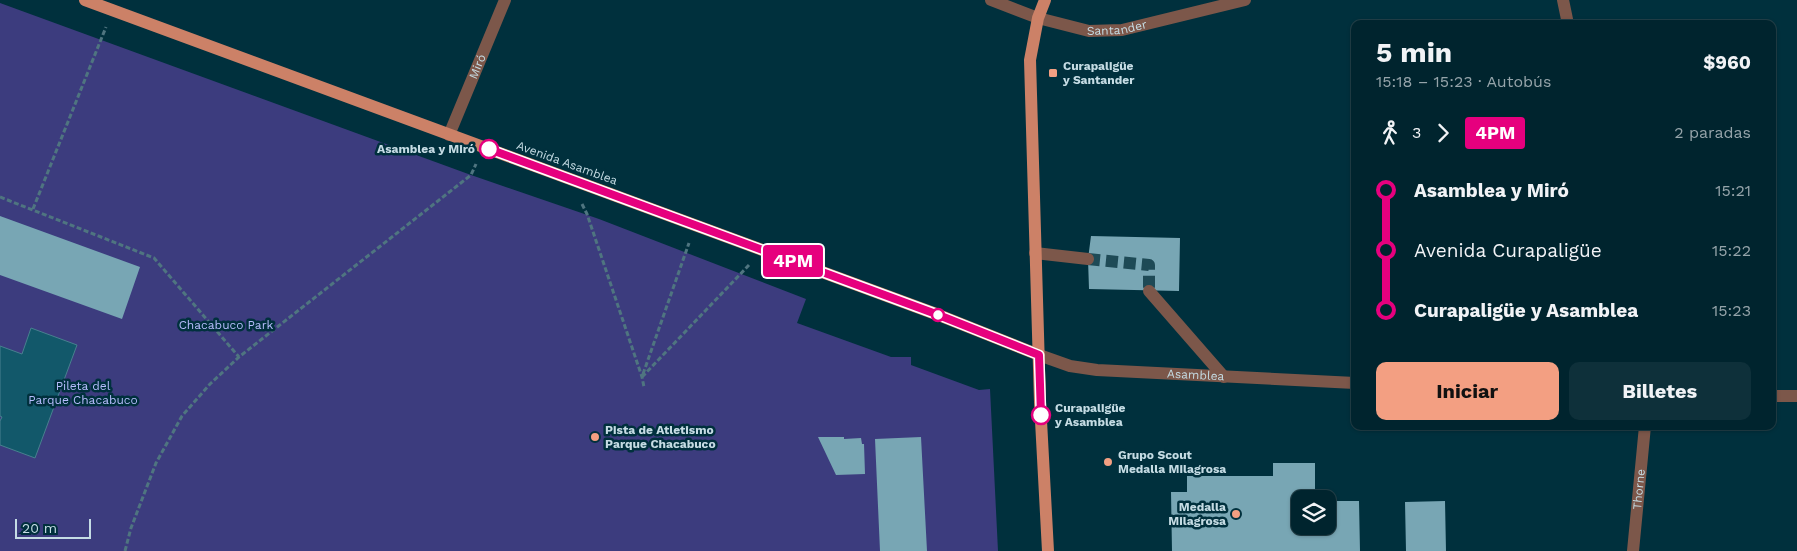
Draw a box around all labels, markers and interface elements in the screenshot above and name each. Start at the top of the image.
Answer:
street label: Santander [1087,17,1148,38]
text: 5 min [1376,36,1452,69]
text: $960 [1703,51,1751,74]
street label: Miró [466,52,489,81]
place label: Curapaligüe y Santander [1062,59,1135,87]
marker: Curapaligüe y Santander [1047,67,1059,79]
text: 15:18 – 15:23 · Autobús [1376,72,1551,91]
icon: walk [1376,119,1404,147]
icon: forward [1429,119,1457,147]
text: 4PM [1475,122,1515,143]
text: 3 [1412,123,1421,142]
text: 2 paradas [1674,123,1751,142]
street label: Avenida Asamblea [515,138,620,188]
marker: Asamblea y Miró [479,139,499,159]
place label: Asamblea y Miró [377,142,475,156]
text: Asamblea y Miró [1414,179,1569,202]
text: 15:21 [1715,181,1751,200]
text: Avenida Curapaligüe [1414,239,1602,262]
text: 15:22 [1712,241,1751,260]
line badge: 4PM [764,245,822,277]
text: 4PM [773,250,813,271]
text: Curapaligüe y Asamblea [1414,299,1638,322]
text: 15:23 [1712,301,1751,320]
unlabelled marker [931,308,945,322]
park label: Chacabuco Park [179,318,274,332]
button: Iniciar [1376,362,1559,420]
button: Billetes [1569,362,1751,420]
street label: Asamblea [1167,367,1225,383]
park label: Pileta del Parque Chacabuco [28,379,138,407]
place label: Curapaligüe y Asamblea [1054,401,1126,429]
marker: Curapaligüe y Asamblea [1031,405,1051,425]
place label: Pista de Atletismo Parque Chacabuco [605,423,716,451]
marker: Pista de Atletismo Parque Chacabuco [589,431,601,443]
place label: Grupo Scout Medalla Milagrosa [1118,448,1226,476]
marker: Grupo Scout Medalla Milagrosa [1102,456,1114,468]
street label: Thorne [1630,468,1648,510]
map controls [1291,490,1336,535]
button: layers [1291,490,1336,535]
place label: Medalla Milagrosa [1168,500,1226,528]
marker: Medalla Milagrosa [1230,508,1242,520]
scale bar [15,516,91,539]
text: 20 m [22,520,57,536]

